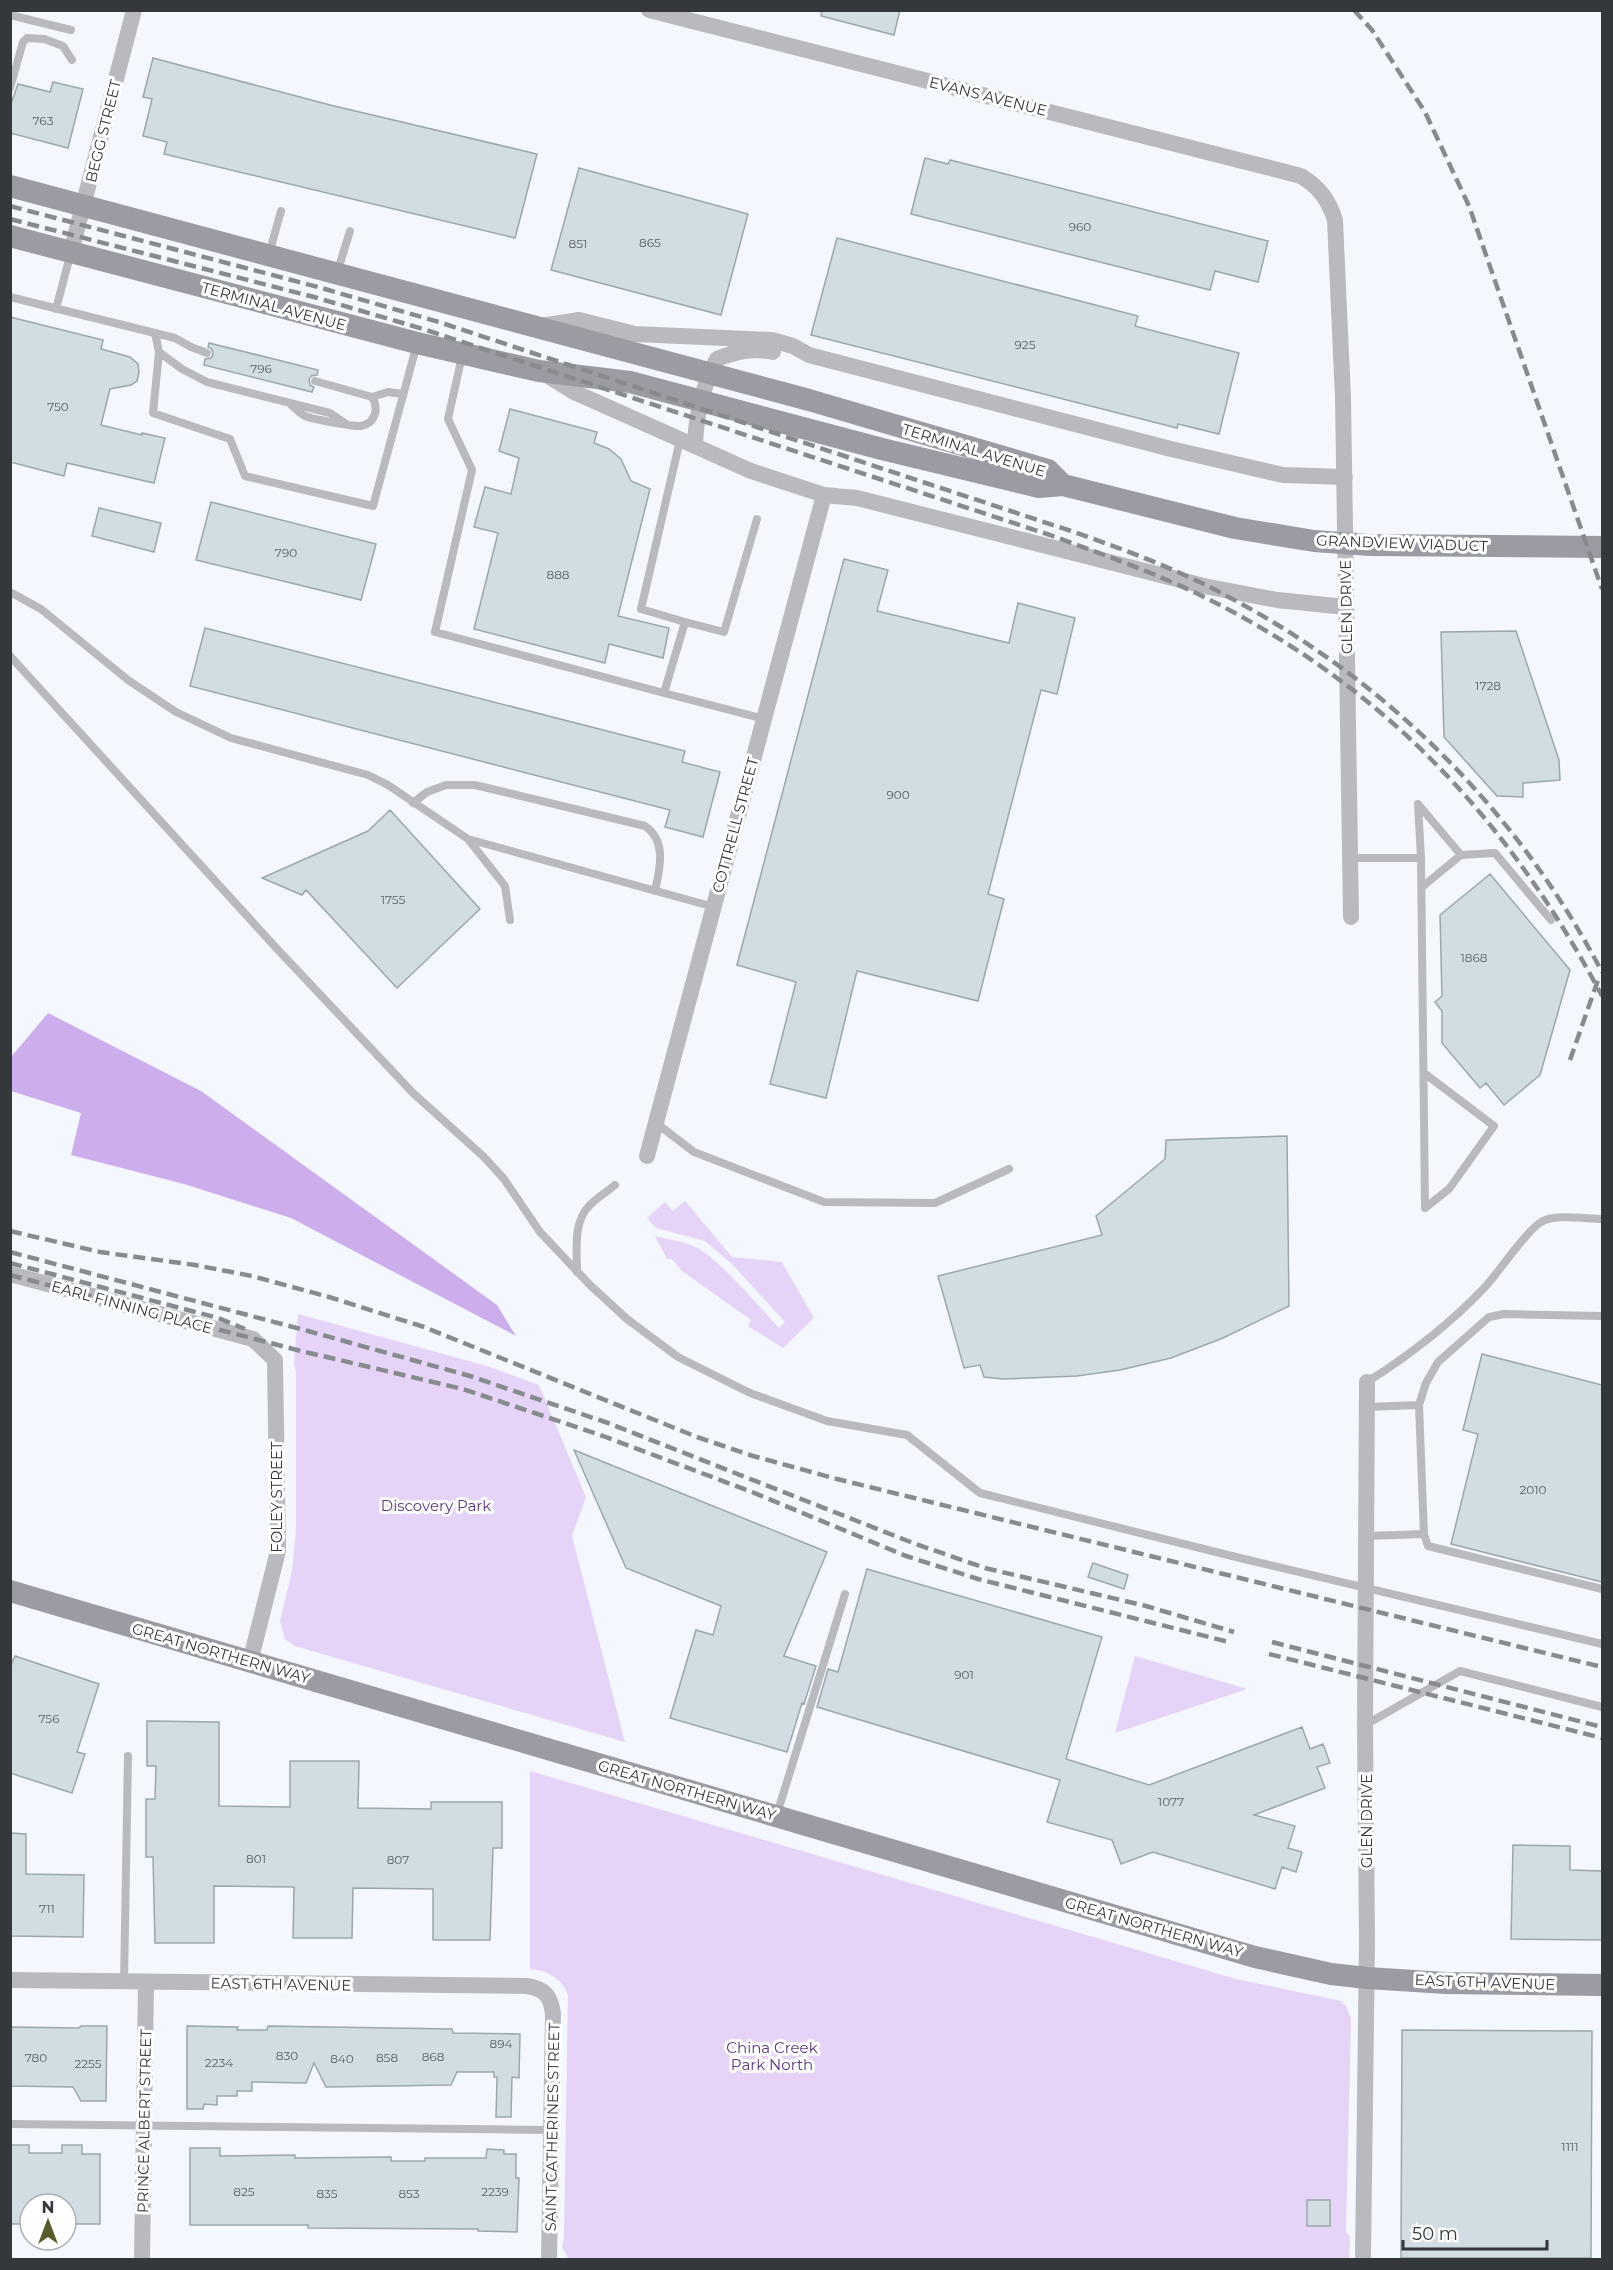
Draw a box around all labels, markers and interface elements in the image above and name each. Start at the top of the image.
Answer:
street label: EVANS AVENUE [927,72,1049,120]
street label: BEGG STREET [81,77,125,185]
house number: 763 [33,113,54,128]
house number: 960 [1069,219,1091,234]
house number: 865 [639,235,661,250]
house number: 851 [569,236,587,251]
street label: TERMINAL AVENUE [200,278,348,334]
house number: 925 [1015,337,1036,352]
house number: 796 [250,361,272,376]
house number: 750 [47,399,69,414]
street label: TERMINAL AVENUE [900,419,1048,481]
street label: GRANDVIEW VIADUCT [1316,531,1488,556]
house number: 790 [275,545,297,560]
street label: GLEN DRIVE [1336,560,1356,654]
house number: 888 [547,567,570,582]
house number: 1728 [1475,678,1501,693]
street label: COTTRELL STREET [708,755,762,895]
house number: 900 [886,787,910,802]
house number: 1755 [381,892,406,907]
house number: 1868 [1461,950,1488,965]
street label: EARL FINNING PLACE [49,1276,215,1338]
street label: FOLEY STREET [267,1441,286,1553]
house number: 2010 [1519,1482,1547,1497]
park label: Discovery Park [381,1496,491,1515]
street label: GREAT NORTHERN WAY [130,1618,313,1688]
house number: 901 [954,1667,974,1682]
house number: 756 [39,1711,59,1726]
street label: GREAT NORTHERN WAY [596,1755,779,1825]
street label: GLEN DRIVE [1357,1774,1376,1868]
house number: 1077 [1158,1794,1184,1809]
house number: 801 [246,1851,266,1866]
house number: 807 [387,1852,409,1867]
street label: GREAT NORTHERN WAY [1063,1892,1246,1962]
house number: 711 [39,1901,55,1916]
street label: EAST 6TH AVENUE [1414,1970,1556,1994]
street label: EAST 6TH AVENUE [210,1973,352,1995]
street label: SAINT CATHERINES STREET [541,2022,563,2231]
street label: PRINCE ALBERT STREET [133,2028,155,2213]
house number: 894 [490,2036,513,2051]
park label: China Creek Park North [726,2038,818,2074]
house number: 830 [276,2048,298,2063]
house number: 868 [422,2049,445,2064]
house number: 780 [25,2050,47,2065]
house number: 858 [376,2050,398,2065]
house number: 840 [330,2051,354,2066]
house number: 2234 [205,2055,233,2070]
house number: 2255 [74,2056,102,2071]
house number: 1111 [1561,2139,1579,2154]
house number: 825 [233,2184,255,2199]
house number: 2239 [481,2184,509,2199]
house number: 835 [316,2186,338,2201]
house number: 853 [398,2186,420,2201]
north arrow [18,2192,78,2252]
text: N [42,2198,54,2217]
scale bar [1403,2213,1547,2251]
text: 50 m [1412,2223,1458,2245]

